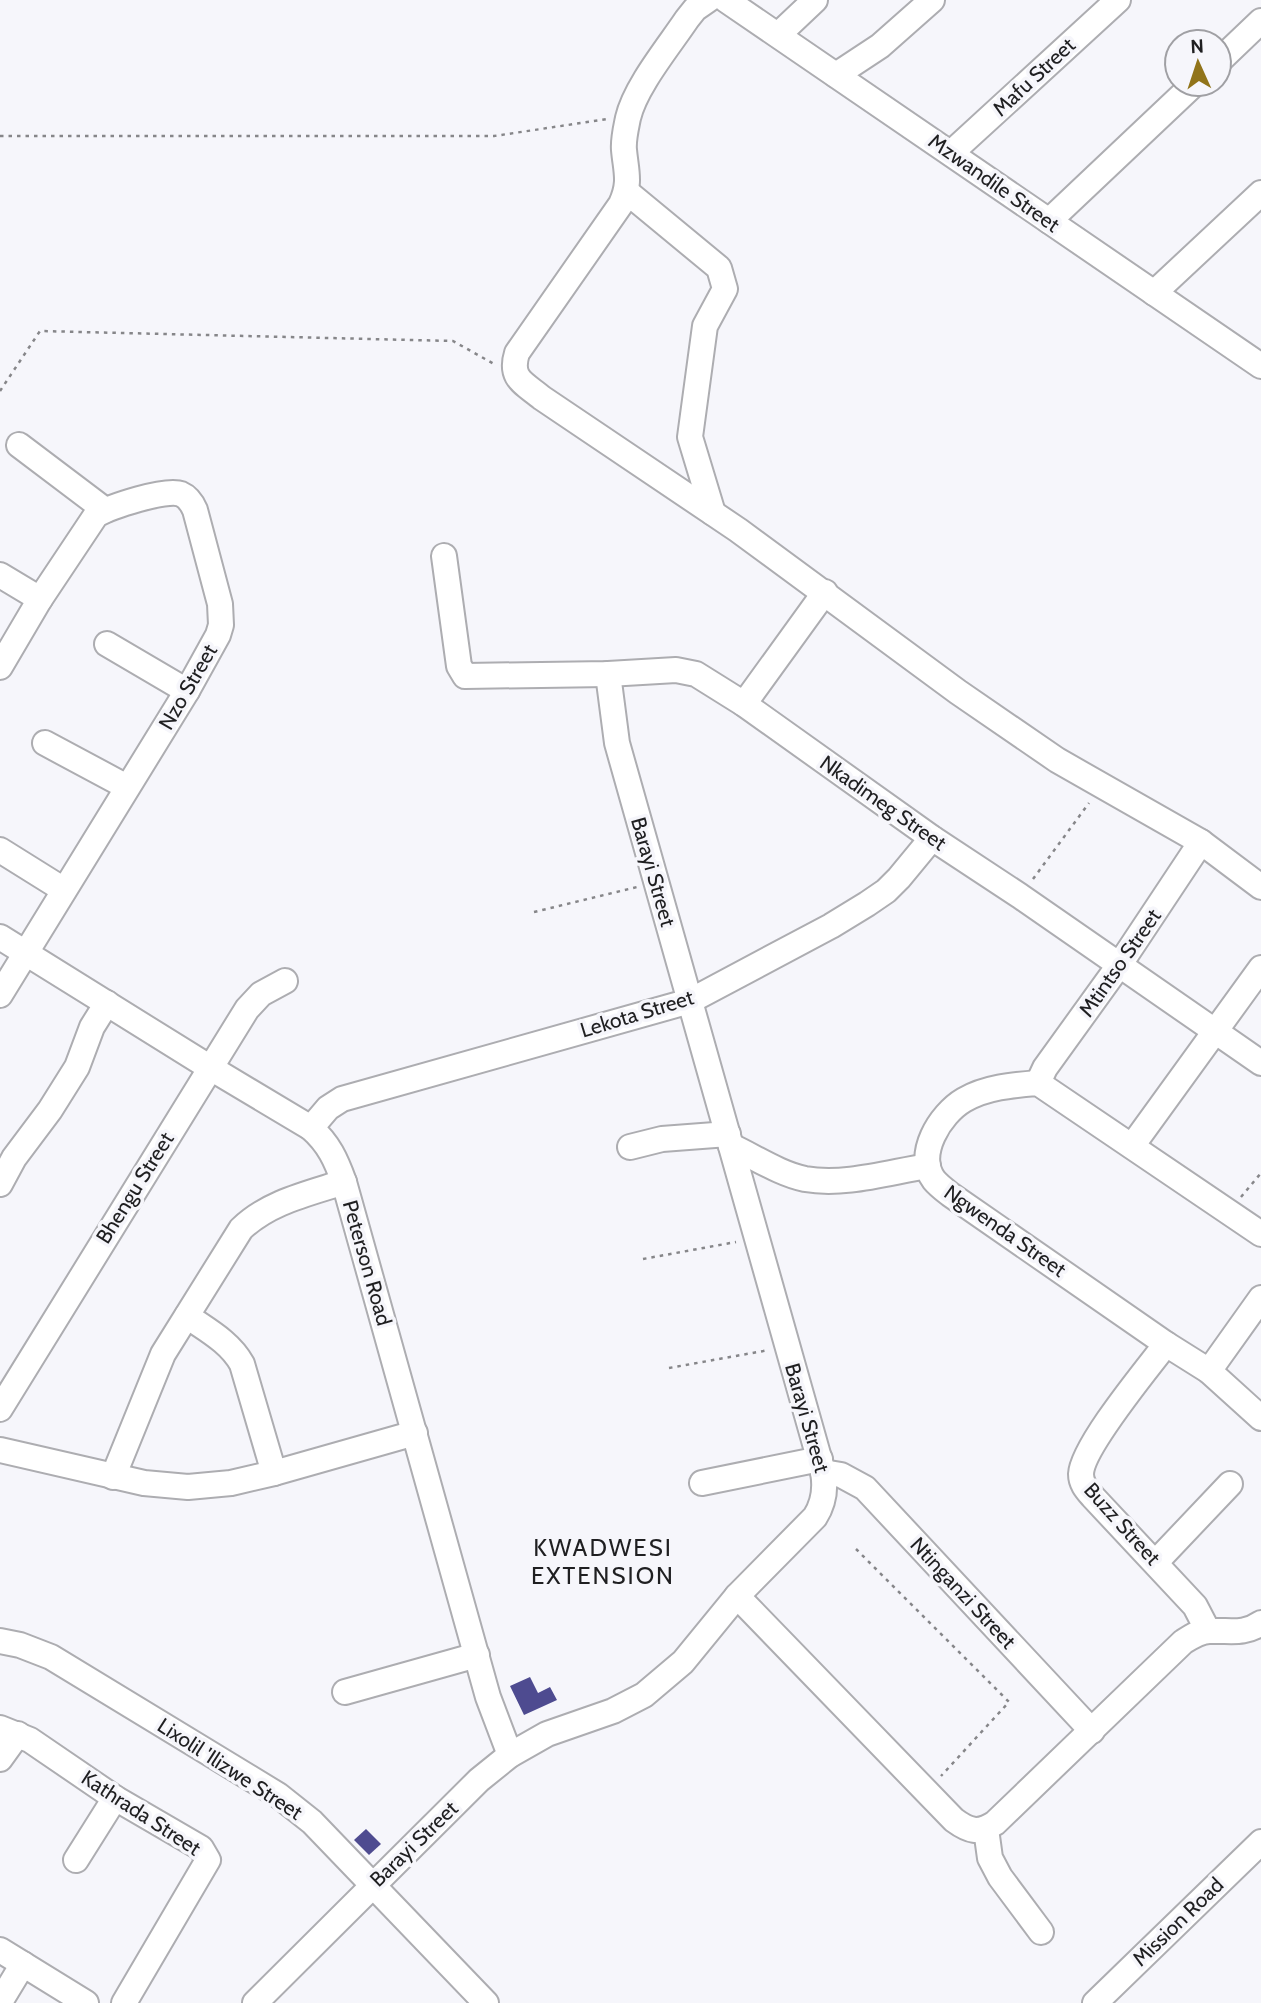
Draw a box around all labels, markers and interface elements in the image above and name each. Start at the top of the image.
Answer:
north arrow [1163,28,1233,98]
street label: Mafu Street [987,32,1080,121]
text: N [1190,35,1204,58]
street label: Mzwandile Street [924,128,1065,237]
street label: Nzo Street [153,640,222,734]
street label: Nkadimeg Street [815,750,951,855]
street label: Barayi Street [626,814,681,929]
street label: Mtintso Street [1073,904,1166,1021]
street label: Lekota Street [577,984,697,1043]
street label: Bhengu Street [90,1127,179,1248]
street label: Ngwenda Street [940,1179,1071,1282]
street label: Peterson Road [338,1197,397,1328]
street label: Barayi Street [780,1360,835,1475]
street label: Buzz Street [1079,1477,1166,1570]
street label: Ntinganzi Street [905,1532,1021,1654]
district label: KWADWESI EXTENSION [531,1533,675,1590]
street label: Lixolil 'Ilizwe Street [153,1712,307,1825]
street label: Kathrada Street [77,1765,206,1860]
street label: Barayi Street [364,1796,463,1892]
street label: Mission Road [1127,1872,1228,1971]

